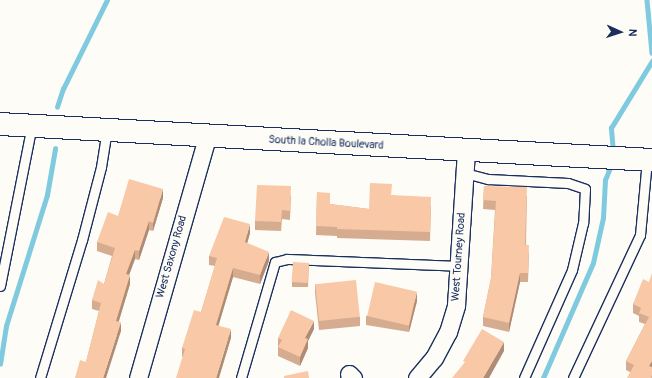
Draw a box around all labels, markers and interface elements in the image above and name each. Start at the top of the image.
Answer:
north arrow [600,12,640,52]
text: N [626,29,639,37]
street label: South la Cholla Boulevard [268,133,384,153]
street label: West Tourney Road [449,212,469,302]
street label: West Saxony Road [154,214,190,300]

